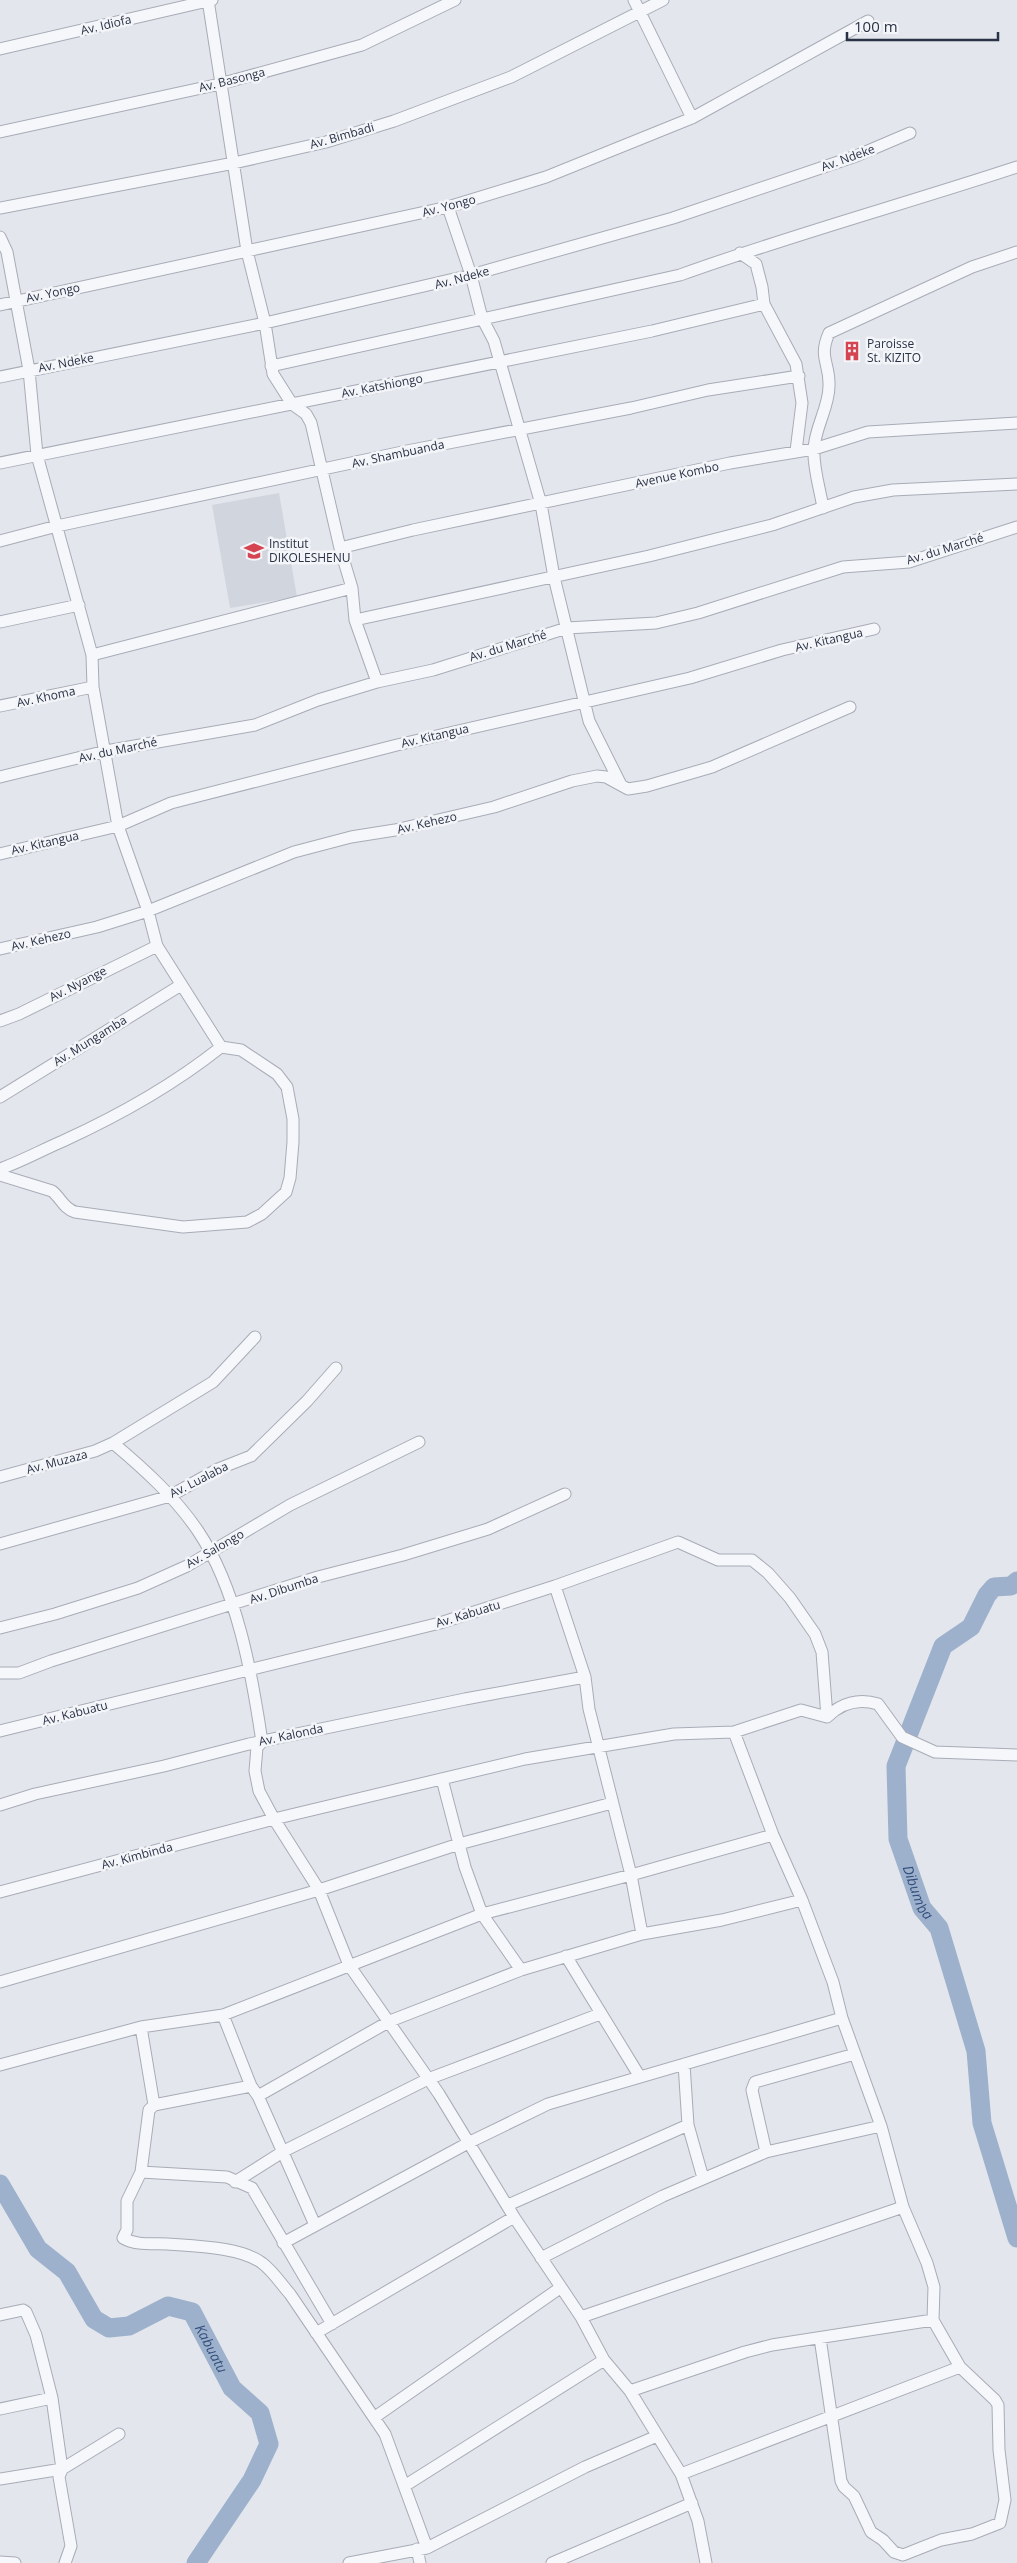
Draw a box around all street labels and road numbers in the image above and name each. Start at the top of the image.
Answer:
street label: Av. Idiofa [79,10,133,39]
street label: Av. Basonga [197,63,267,96]
street label: Av. Bimbadi [308,118,376,153]
street label: Av. Ndeke [819,140,877,175]
street label: Av. Yongo [420,190,478,221]
street label: Av. Ndeke [433,262,491,293]
street label: Av. Yongo [24,278,82,307]
street label: Av. Ndeke [37,349,95,376]
street label: Av. Katshiongo [340,369,424,402]
street label: Av. Shambuanda [350,435,446,472]
street label: Avenue Kombo [633,457,720,492]
street label: Av. du Marché [904,529,986,568]
street label: Av. Kitangua [793,623,864,656]
street label: Av. du Marché [467,626,549,665]
street label: Av. Khoma [15,682,77,711]
street label: Av. Kitangua [399,719,470,752]
street label: Av. du Marché [77,733,159,766]
street label: Av. Kehezo [395,807,458,838]
street label: Av. Kitangua [9,826,80,859]
street label: Av. Kehezo [9,924,72,955]
street label: Av. Nyange [46,962,110,1005]
street label: Av. Mungamba [50,1011,130,1070]
street label: Av. Muzaza [24,1445,89,1478]
street label: Av. Lualaba [166,1457,231,1502]
street label: Av. Salongo [183,1525,247,1572]
street label: Av. Dibumba [247,1569,320,1608]
street label: Av. Kabuatu [433,1596,502,1631]
street label: Av. Kabuatu [40,1696,109,1729]
street label: Av. Kalonda [257,1719,325,1750]
street label: Av. Kimbinda [99,1838,174,1873]

